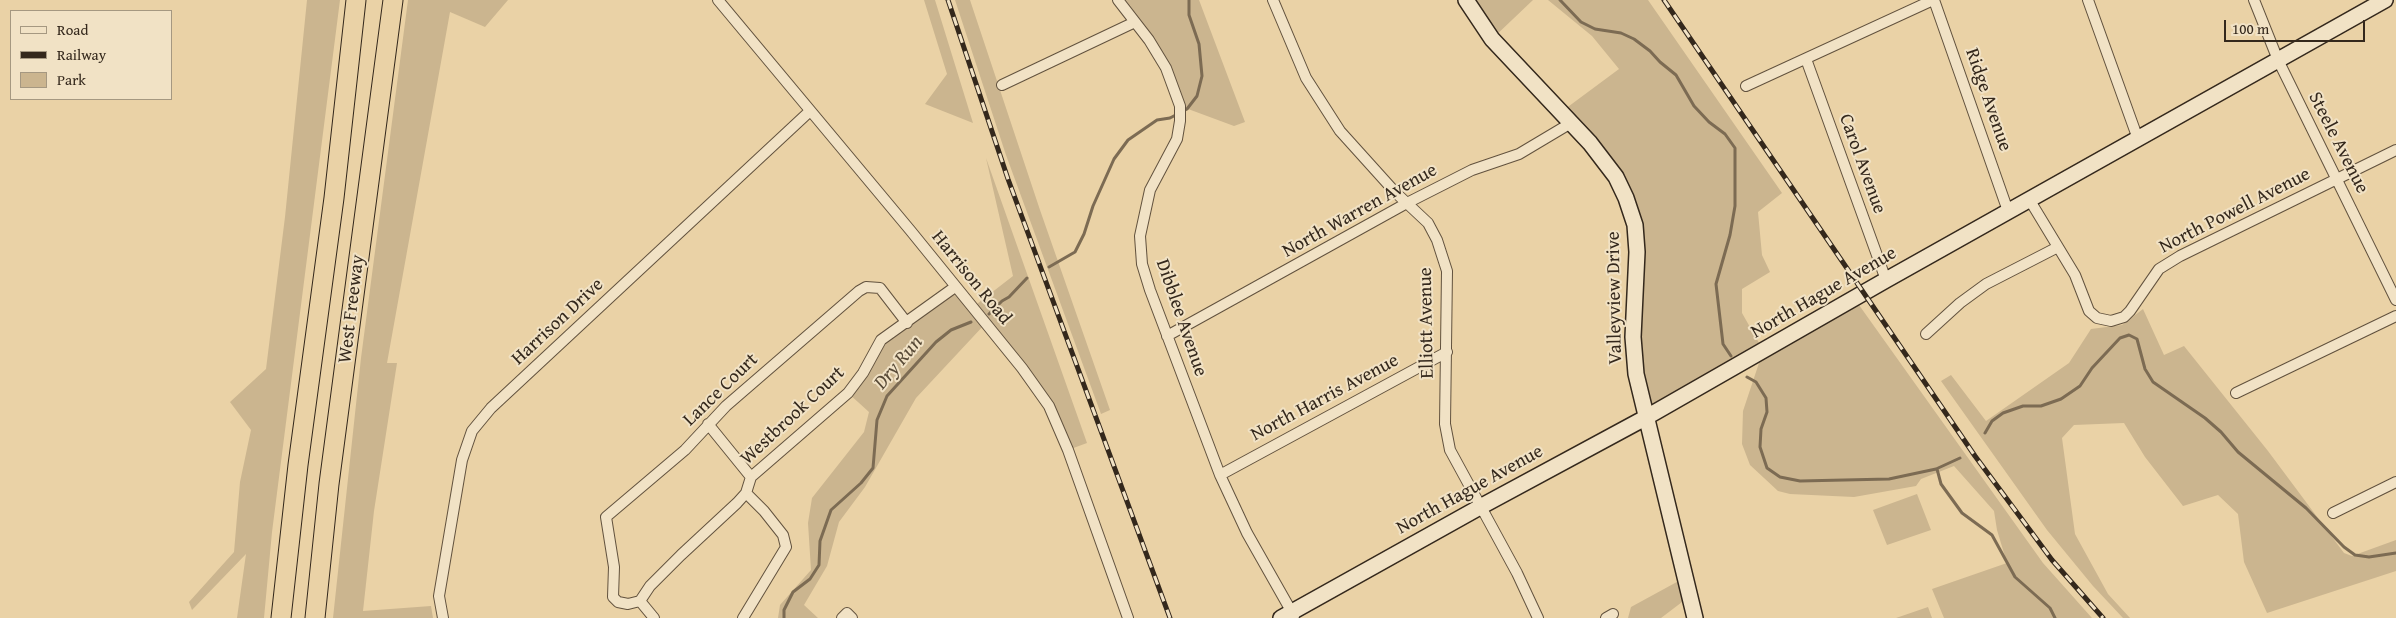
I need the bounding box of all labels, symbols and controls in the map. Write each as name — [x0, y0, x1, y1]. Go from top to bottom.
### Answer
legend — [10, 10, 172, 100]
scale bar — [2226, 10, 2367, 42]
text: 100 m — [2232, 18, 2269, 39]
text: Road — [57, 19, 88, 40]
text: Railway — [57, 44, 106, 65]
street label: Ridge Avenue — [1960, 46, 2016, 154]
text: Park — [57, 69, 86, 90]
street label: Steele Avenue — [2303, 89, 2373, 197]
street label: Carol Avenue — [1833, 111, 1891, 217]
street label: North Warren Avenue — [1279, 159, 1441, 263]
street label: North Powell Avenue — [2156, 163, 2314, 259]
street label: Harrison Road — [926, 226, 1016, 330]
street label: Valleyview Drive — [1602, 231, 1628, 365]
street label: North Hague Avenue — [1747, 242, 1901, 344]
street label: West Freeway — [334, 253, 370, 365]
street label: Dibblee Avenue — [1150, 256, 1212, 380]
street label: Elliott Avenue — [1415, 267, 1439, 379]
street label: Harrison Drive — [507, 274, 609, 370]
water label: Dry Run — [870, 331, 928, 395]
street label: Lance Court — [679, 349, 763, 431]
street label: North Harris Avenue — [1247, 349, 1403, 447]
street label: Westbrook Court — [736, 362, 850, 470]
street label: North Hague Avenue — [1393, 440, 1547, 540]

